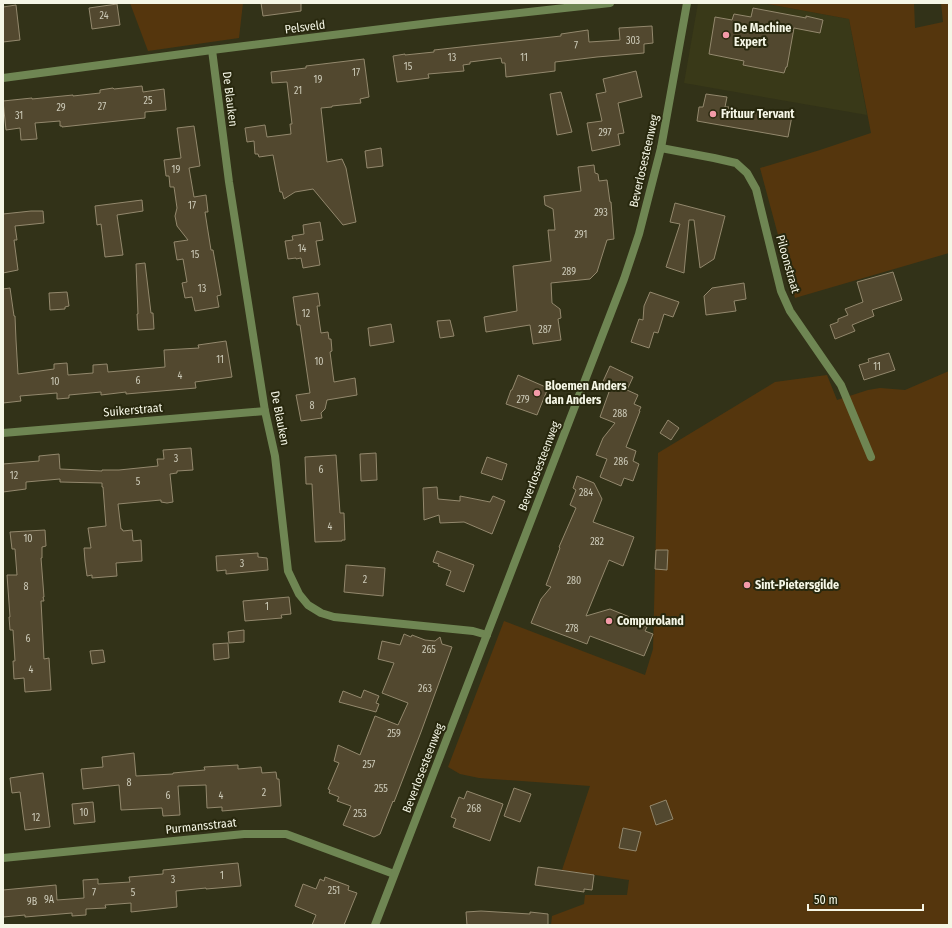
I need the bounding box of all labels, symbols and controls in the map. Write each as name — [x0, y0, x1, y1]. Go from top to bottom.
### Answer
house number: 24 — [99, 10, 109, 22]
street label: Pelsveld — [284, 18, 326, 36]
place label: De Machine Expert — [734, 21, 791, 49]
marker: De Machine Expert — [721, 30, 731, 40]
house number: 303 — [626, 35, 641, 47]
house number: 7 — [574, 40, 578, 52]
house number: 13 — [448, 52, 457, 64]
house number: 11 — [520, 52, 528, 64]
house number: 15 — [404, 61, 413, 73]
house number: 17 — [352, 67, 360, 79]
street label: De Blauken — [220, 71, 240, 127]
house number: 19 — [314, 74, 323, 86]
house number: 21 — [294, 85, 302, 97]
house number: 25 — [144, 95, 153, 107]
house number: 27 — [98, 101, 106, 113]
house number: 29 — [56, 102, 66, 114]
place label: Frituur Tervant — [721, 107, 795, 121]
marker: Frituur Tervant — [708, 109, 718, 119]
house number: 31 — [15, 110, 23, 122]
street label: Beverlosesteenweg — [627, 113, 662, 209]
house number: 297 — [598, 127, 612, 139]
house number: 19 — [172, 164, 181, 176]
house number: 17 — [188, 200, 196, 212]
house number: 293 — [594, 207, 608, 219]
house number: 291 — [575, 229, 587, 241]
street label: Piloonstraat — [773, 233, 803, 295]
house number: 14 — [298, 243, 307, 255]
house number: 15 — [191, 249, 200, 261]
house number: 289 — [562, 266, 576, 278]
house number: 13 — [198, 283, 207, 295]
house number: 12 — [302, 308, 311, 320]
house number: 287 — [538, 324, 552, 336]
house number: 11 — [216, 354, 224, 366]
house number: 10 — [314, 356, 324, 368]
house number: 11 — [873, 361, 881, 373]
house number: 4 — [178, 370, 183, 382]
house number: 6 — [136, 375, 141, 387]
house number: 10 — [50, 376, 60, 388]
place label: Bloemen Anders dan Anders — [545, 379, 627, 407]
marker: Bloemen Anders dan Anders — [532, 388, 542, 398]
street label: De Blauken — [268, 390, 292, 446]
house number: 279 — [516, 394, 530, 406]
street label: Suikerstraat — [103, 400, 163, 420]
house number: 8 — [310, 400, 315, 412]
house number: 288 — [613, 408, 627, 420]
street label: Beverlosesteenweg — [515, 419, 563, 513]
house number: 3 — [174, 453, 179, 465]
house number: 286 — [614, 456, 628, 468]
house number: 6 — [319, 464, 324, 476]
house number: 12 — [10, 470, 19, 482]
house number: 5 — [136, 476, 141, 488]
house number: 284 — [579, 487, 593, 499]
house number: 4 — [328, 521, 333, 533]
house number: 10 — [23, 533, 33, 545]
house number: 282 — [590, 536, 604, 548]
house number: 3 — [240, 558, 245, 570]
house number: 2 — [363, 574, 368, 586]
house number: 280 — [567, 575, 581, 587]
place label: Sint-Pietersgilde — [755, 578, 839, 592]
marker: Sint-Pietersgilde — [742, 580, 752, 590]
house number: 8 — [24, 581, 29, 593]
house number: 1 — [265, 601, 269, 613]
place label: Compuroland — [617, 614, 684, 628]
marker: Compuroland — [604, 616, 614, 626]
house number: 278 — [565, 623, 579, 635]
house number: 6 — [26, 633, 31, 645]
house number: 265 — [422, 644, 436, 656]
house number: 4 — [29, 664, 34, 676]
house number: 263 — [418, 683, 432, 695]
street label: Beverlosesteenweg — [399, 721, 447, 815]
house number: 259 — [387, 728, 401, 740]
house number: 257 — [363, 759, 375, 771]
house number: 8 — [127, 777, 132, 789]
house number: 255 — [374, 783, 388, 795]
house number: 2 — [262, 787, 267, 799]
house number: 6 — [166, 790, 171, 802]
house number: 4 — [219, 790, 224, 802]
house number: 268 — [467, 803, 481, 815]
house number: 10 — [79, 807, 89, 819]
house number: 253 — [353, 808, 367, 820]
house number: 12 — [32, 812, 41, 824]
street label: Purmansstraat — [165, 815, 237, 837]
house number: 1 — [220, 870, 224, 882]
house number: 3 — [171, 874, 176, 886]
house number: 251 — [328, 885, 340, 897]
scale bar — [808, 886, 923, 912]
house number: 7 — [92, 887, 96, 899]
house number: 5 — [131, 887, 136, 899]
text: 50 m — [814, 893, 838, 907]
house number: 9A — [44, 894, 55, 906]
house number: 9B — [27, 896, 38, 908]

